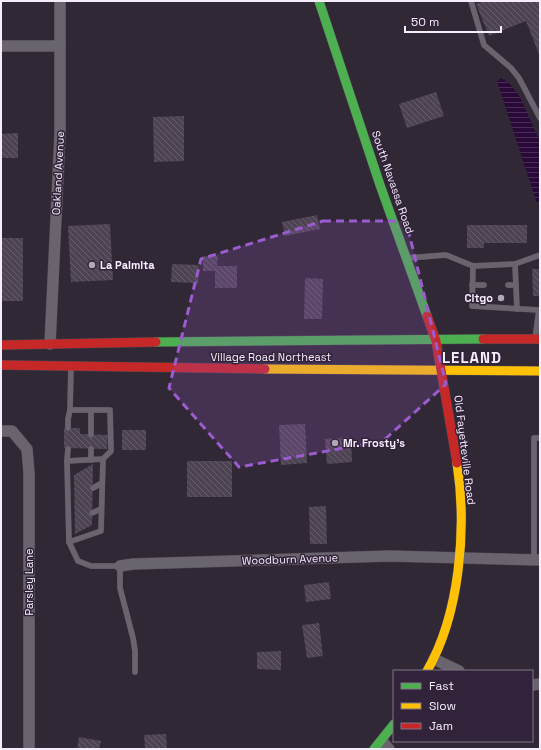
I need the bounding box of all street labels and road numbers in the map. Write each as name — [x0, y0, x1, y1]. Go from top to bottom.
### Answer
street label: South Navassa Road — [369, 129, 417, 235]
street label: Oakland Avenue — [49, 131, 67, 215]
street label: Village Road Northeast — [211, 350, 331, 364]
street label: Old Fayetteville Road — [451, 394, 479, 506]
street label: Parsley Lane — [22, 549, 36, 616]
street label: Woodburn Avenue — [242, 550, 338, 568]

